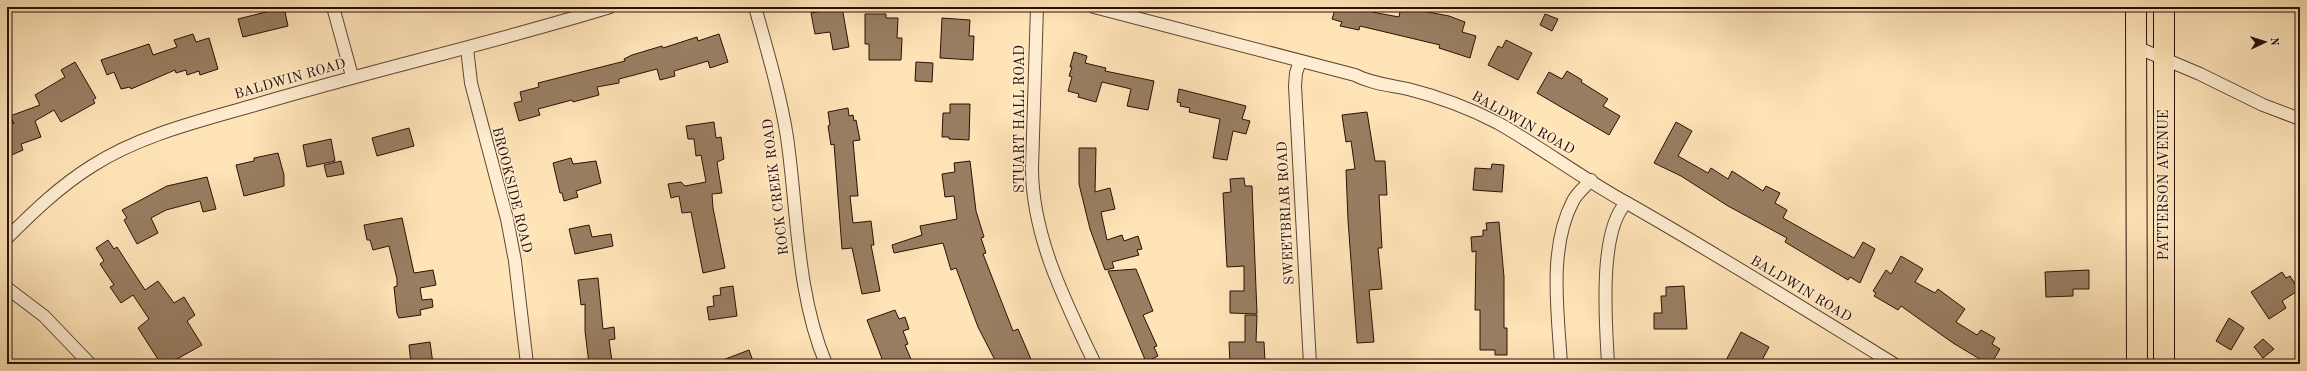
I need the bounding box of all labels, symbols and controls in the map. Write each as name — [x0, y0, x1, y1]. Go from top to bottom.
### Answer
north arrow — [2245, 22, 2285, 62]
text: N — [2268, 37, 2279, 47]
street label: STUART HALL ROAD — [1013, 45, 1027, 193]
street label: BALDWIN ROAD — [233, 56, 347, 102]
street label: BALDWIN ROAD — [1469, 89, 1577, 157]
street label: PATTERSON AVENUE — [2157, 109, 2171, 261]
street label: ROCK CREEK ROAD — [761, 118, 791, 256]
street label: BROOKSIDE ROAD — [490, 126, 534, 254]
street label: SWEETBRIAR ROAD — [1275, 141, 1297, 285]
street label: BALDWIN ROAD — [1748, 253, 1854, 325]

